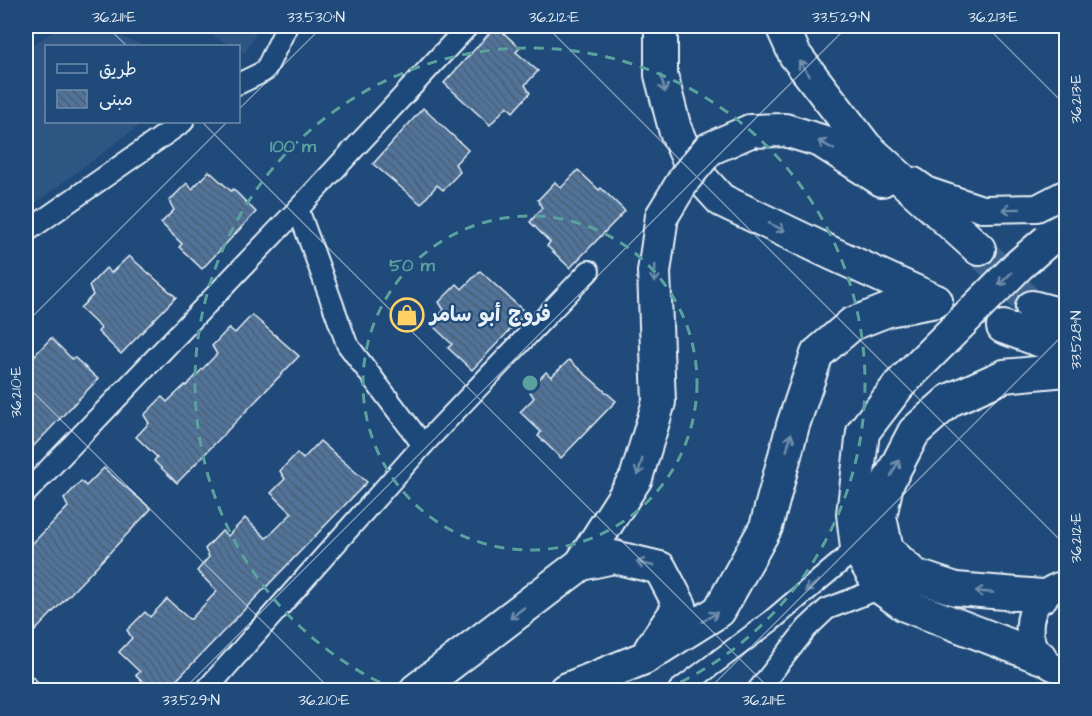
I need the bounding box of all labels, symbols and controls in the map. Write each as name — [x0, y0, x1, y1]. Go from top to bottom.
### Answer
text: 36.211°E — [92, 7, 136, 28]
text: 33.530°N — [287, 7, 345, 28]
text: 36.212°E — [529, 7, 579, 28]
text: 33.529°N — [812, 7, 870, 28]
text: 36.213°E — [968, 7, 1018, 28]
legend — [45, 45, 240, 123]
text: طريق — [99, 57, 137, 82]
one-way arrow — [798, 60, 810, 76]
one-way arrow — [658, 74, 670, 93]
text: 36.213°E — [1066, 74, 1087, 124]
text: مبنى — [99, 87, 133, 112]
text: 100 m — [270, 134, 317, 159]
one-way arrow — [817, 138, 834, 150]
one-way arrow — [1002, 203, 1022, 214]
one-way arrow — [768, 222, 786, 233]
text: 50 m — [389, 253, 436, 278]
one-way arrow — [649, 264, 661, 284]
one-way arrow — [998, 271, 1013, 286]
shop icon: فروج أبو سامر — [389, 297, 425, 333]
place label: فروج أبو سامر — [428, 301, 551, 329]
text: 33.528°N — [1066, 310, 1087, 370]
text: 36.210°E — [6, 366, 27, 418]
centre of rings — [520, 373, 540, 393]
one-way arrow — [783, 433, 795, 452]
one-way arrow — [633, 457, 645, 476]
one-way arrow — [890, 459, 902, 477]
text: 36.212°E — [1066, 513, 1087, 563]
one-way arrow — [636, 558, 655, 570]
one-way arrow — [805, 579, 820, 593]
one-way arrow — [974, 586, 994, 597]
one-way arrow — [509, 607, 525, 620]
one-way arrow — [701, 610, 718, 622]
text: 33.529°N — [162, 690, 220, 711]
text: 36.210°E — [298, 690, 350, 711]
text: 36.211°E — [742, 690, 786, 711]

